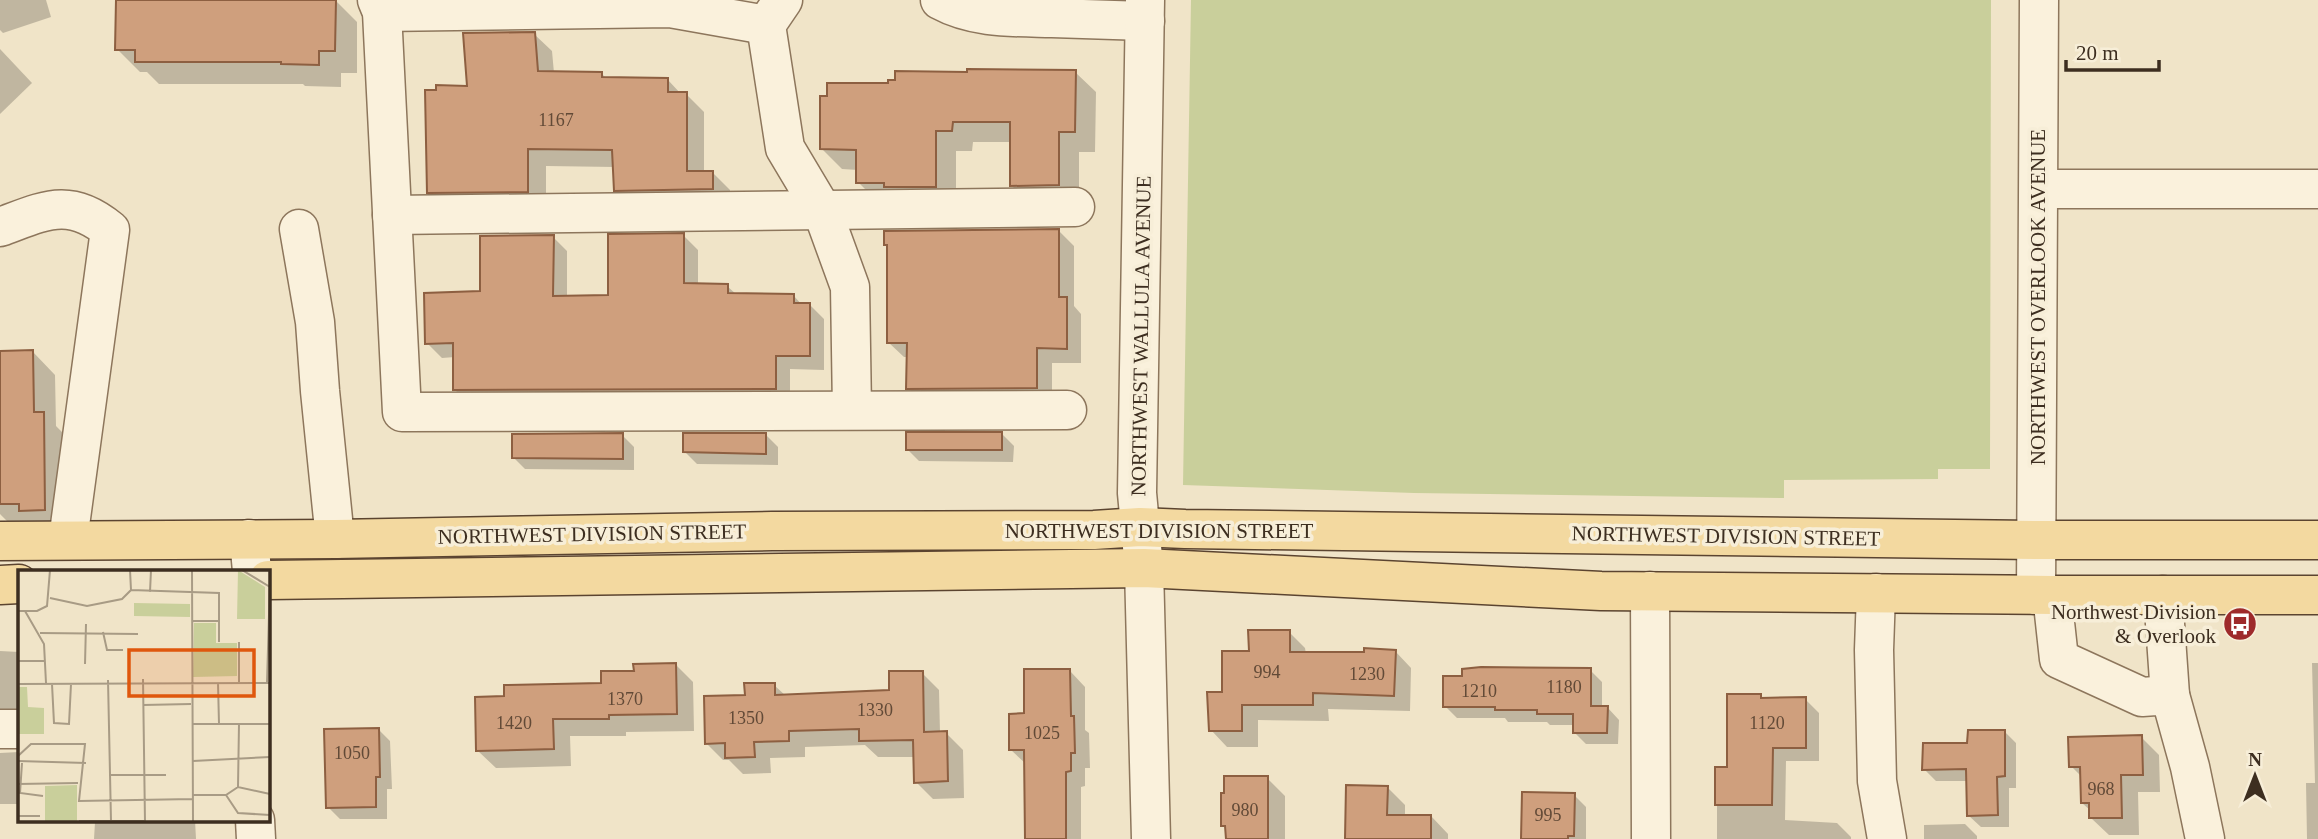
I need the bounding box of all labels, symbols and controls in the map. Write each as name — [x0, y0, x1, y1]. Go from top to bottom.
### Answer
scale bar — [2066, 28, 2159, 72]
text: 20 m — [2076, 41, 2119, 65]
house number: 1167 — [538, 110, 574, 130]
street label: NORTHWEST OVERLOOK AVENUE — [2026, 129, 2050, 465]
street label: NORTHWEST WALLULA AVENUE — [1126, 175, 1156, 497]
street label: NORTHWEST DIVISION STREET — [437, 519, 747, 549]
street label: NORTHWEST DIVISION STREET — [1005, 519, 1313, 543]
street label: NORTHWEST DIVISION STREET — [1571, 521, 1881, 551]
inset map — [18, 570, 270, 822]
place label: Northwest Division & Overlook — [2051, 600, 2216, 648]
bus stop icon: Northwest Division & Overlook — [2221, 605, 2259, 643]
house number: 994 — [1254, 662, 1281, 682]
house number: 1230 — [1349, 664, 1385, 684]
house number: 1180 — [1546, 677, 1582, 697]
house number: 1210 — [1461, 681, 1497, 701]
house number: 1370 — [607, 689, 643, 709]
house number: 1330 — [857, 700, 893, 720]
house number: 1350 — [728, 708, 764, 728]
house number: 1420 — [496, 713, 532, 733]
house number: 1120 — [1749, 713, 1785, 733]
house number: 1025 — [1024, 723, 1060, 743]
north arrow — [2220, 741, 2290, 811]
house number: 1050 — [334, 743, 370, 763]
text: N — [2248, 749, 2262, 770]
house number: 968 — [2088, 779, 2115, 799]
house number: 980 — [1232, 800, 1259, 820]
house number: 995 — [1535, 805, 1562, 825]

